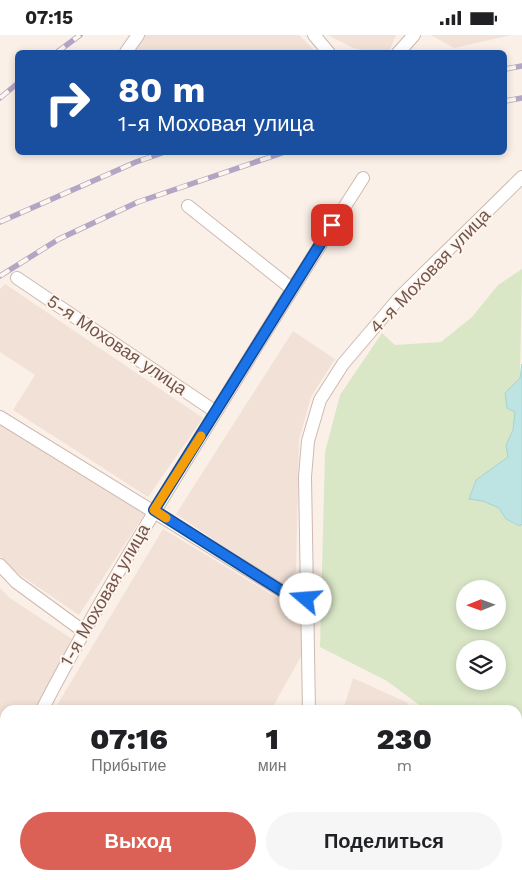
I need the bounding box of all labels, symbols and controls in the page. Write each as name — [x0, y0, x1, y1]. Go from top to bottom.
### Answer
text: 07:15 — [25, 6, 73, 29]
text: 80 m — [118, 69, 205, 111]
icon: right — [35, 70, 100, 135]
text: 1-я Моховая улица — [118, 111, 314, 136]
street label: 4-я Моховая улица — [365, 203, 495, 337]
pin — [311, 204, 353, 246]
icon: arrive — [318, 211, 346, 239]
street label: 5-я Моховая улица — [43, 290, 192, 400]
street label: 1-я Моховая улица — [55, 519, 154, 670]
position arrow — [279, 572, 331, 624]
north arrow — [456, 580, 506, 630]
map controls — [456, 580, 506, 690]
button: layers — [456, 640, 506, 690]
text: 07:16 — [90, 721, 168, 756]
text: 1 — [265, 721, 279, 756]
text: 230 — [377, 721, 432, 756]
text: Прибытие — [91, 756, 166, 775]
text: мин — [258, 756, 287, 775]
text: m — [397, 756, 412, 775]
button: Выход — [20, 812, 256, 870]
button: Поделиться — [266, 812, 502, 870]

